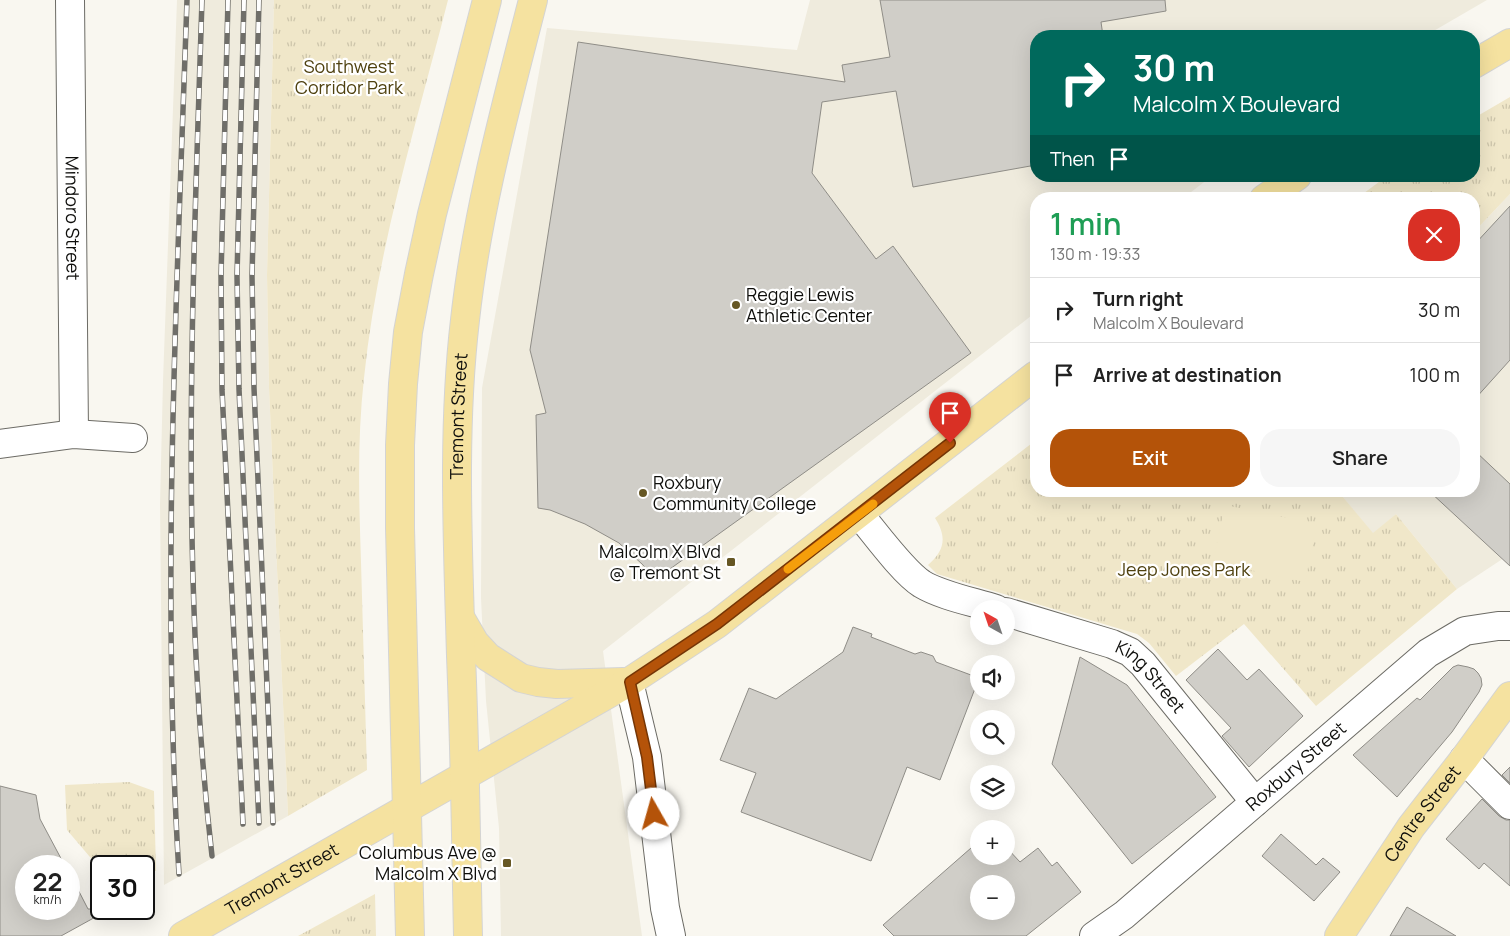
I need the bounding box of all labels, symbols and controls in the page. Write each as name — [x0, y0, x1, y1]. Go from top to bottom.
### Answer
text: 30 m — [1133, 44, 1215, 92]
icon: right — [1050, 50, 1115, 115]
park label: Southwest Corridor Park — [295, 54, 404, 99]
text: Malcolm X Boulevard — [1133, 89, 1340, 119]
icon: arrive — [1105, 145, 1133, 173]
text: Then — [1050, 146, 1095, 172]
street label: Mindoro Street — [60, 155, 86, 280]
text: 1 min — [1050, 203, 1122, 244]
button: close — [1408, 209, 1460, 261]
text: 130 m · 19:33 — [1050, 243, 1140, 265]
place label: Reggie Lewis Athletic Center — [746, 282, 873, 327]
text: Turn right — [1093, 286, 1183, 312]
icon: right — [1050, 296, 1078, 324]
text: 30 m — [1418, 297, 1460, 323]
marker: Reggie Lewis Athletic Center — [730, 299, 742, 311]
text: Malcolm X Boulevard — [1093, 312, 1244, 334]
street label: Tremont Street — [444, 352, 473, 480]
icon: arrive — [1050, 361, 1078, 389]
text: Arrive at destination — [1093, 362, 1282, 388]
text: 100 m — [1409, 362, 1460, 388]
pin — [929, 392, 971, 443]
icon: arrive — [936, 399, 964, 427]
button: Exit — [1050, 429, 1250, 487]
button: Share — [1260, 429, 1460, 487]
place label: Roxbury Community College — [653, 470, 816, 515]
marker: Roxbury Community College — [637, 487, 649, 499]
place label: Malcolm X Blvd @ Tremont St — [599, 539, 721, 584]
marker: Malcolm X Blvd @ Tremont St — [725, 556, 737, 568]
park label: Jeep Jones Park — [1118, 557, 1251, 581]
north arrow — [970, 600, 1015, 645]
map controls — [970, 600, 1015, 920]
street label: King Street — [1112, 634, 1191, 718]
button: sound — [970, 655, 1015, 700]
button: search — [970, 710, 1015, 755]
street label: Roxbury Street — [1240, 716, 1351, 816]
street label: Centre Street — [1378, 760, 1466, 866]
button: layers — [970, 765, 1015, 810]
position arrow — [627, 787, 679, 839]
button: + — [970, 820, 1015, 865]
street label: Tremont Street — [221, 837, 343, 921]
place label: Columbus Ave @ Malcolm X Blvd — [359, 840, 497, 885]
speed limit sign: 30 — [90, 855, 155, 920]
marker: Columbus Ave @ Malcolm X Blvd — [501, 857, 513, 869]
text: 22 — [33, 864, 62, 899]
button: − — [970, 875, 1015, 920]
text: km/h — [34, 891, 61, 908]

